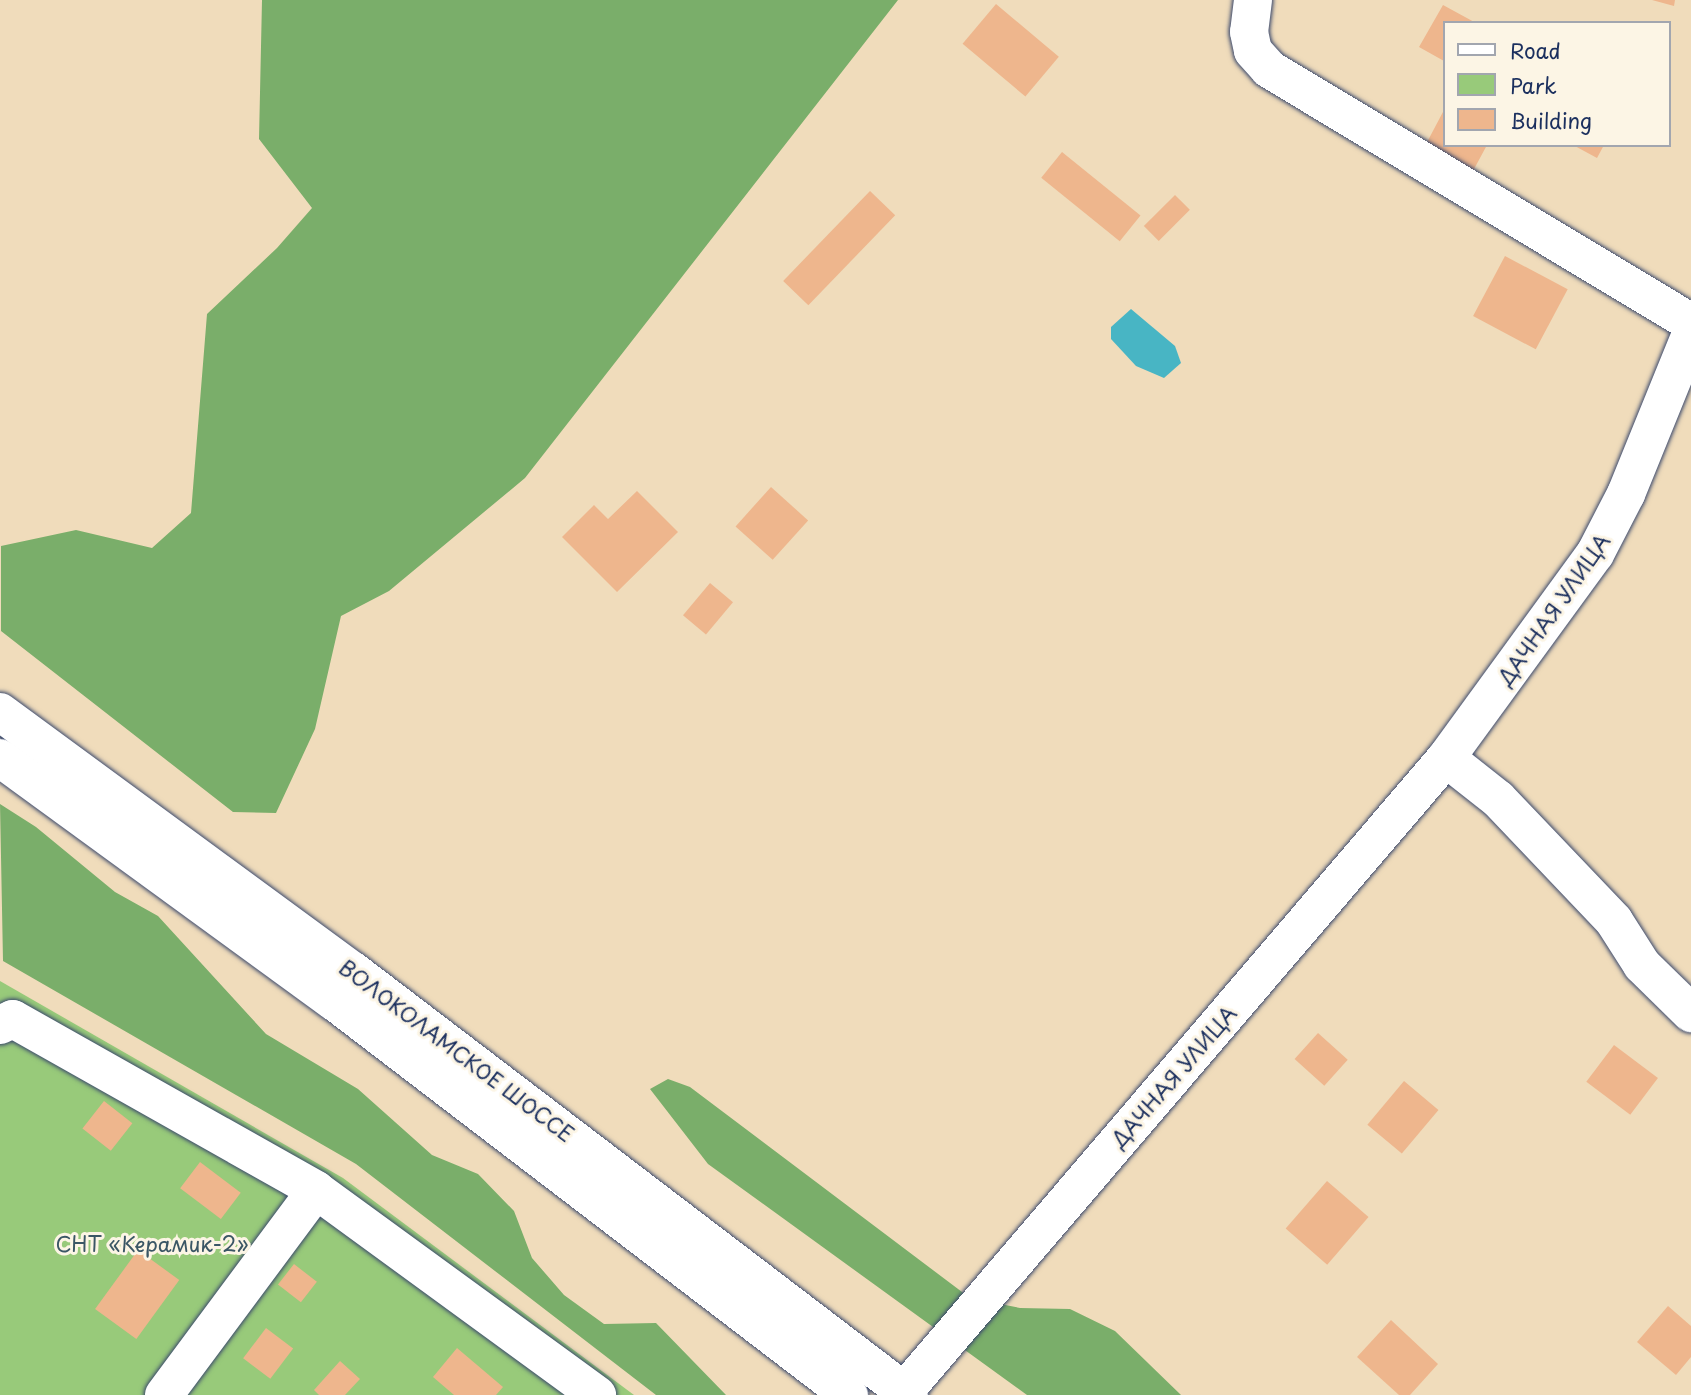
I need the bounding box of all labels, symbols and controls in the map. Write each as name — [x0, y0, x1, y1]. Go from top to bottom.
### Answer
legend — [1442, 21, 1670, 147]
text: Road — [1510, 34, 1561, 66]
text: Park — [1510, 69, 1557, 101]
text: Building — [1510, 104, 1592, 136]
street label: ДАЧНАЯ УЛИЦА — [1492, 529, 1614, 689]
street label: ВОЛОКОЛАМСКОЕ ШОССЕ — [333, 953, 581, 1147]
street label: ДАЧНАЯ УЛИЦА — [1105, 1000, 1241, 1152]
park label: СНТ «Керамик-2» — [55, 1230, 249, 1256]

